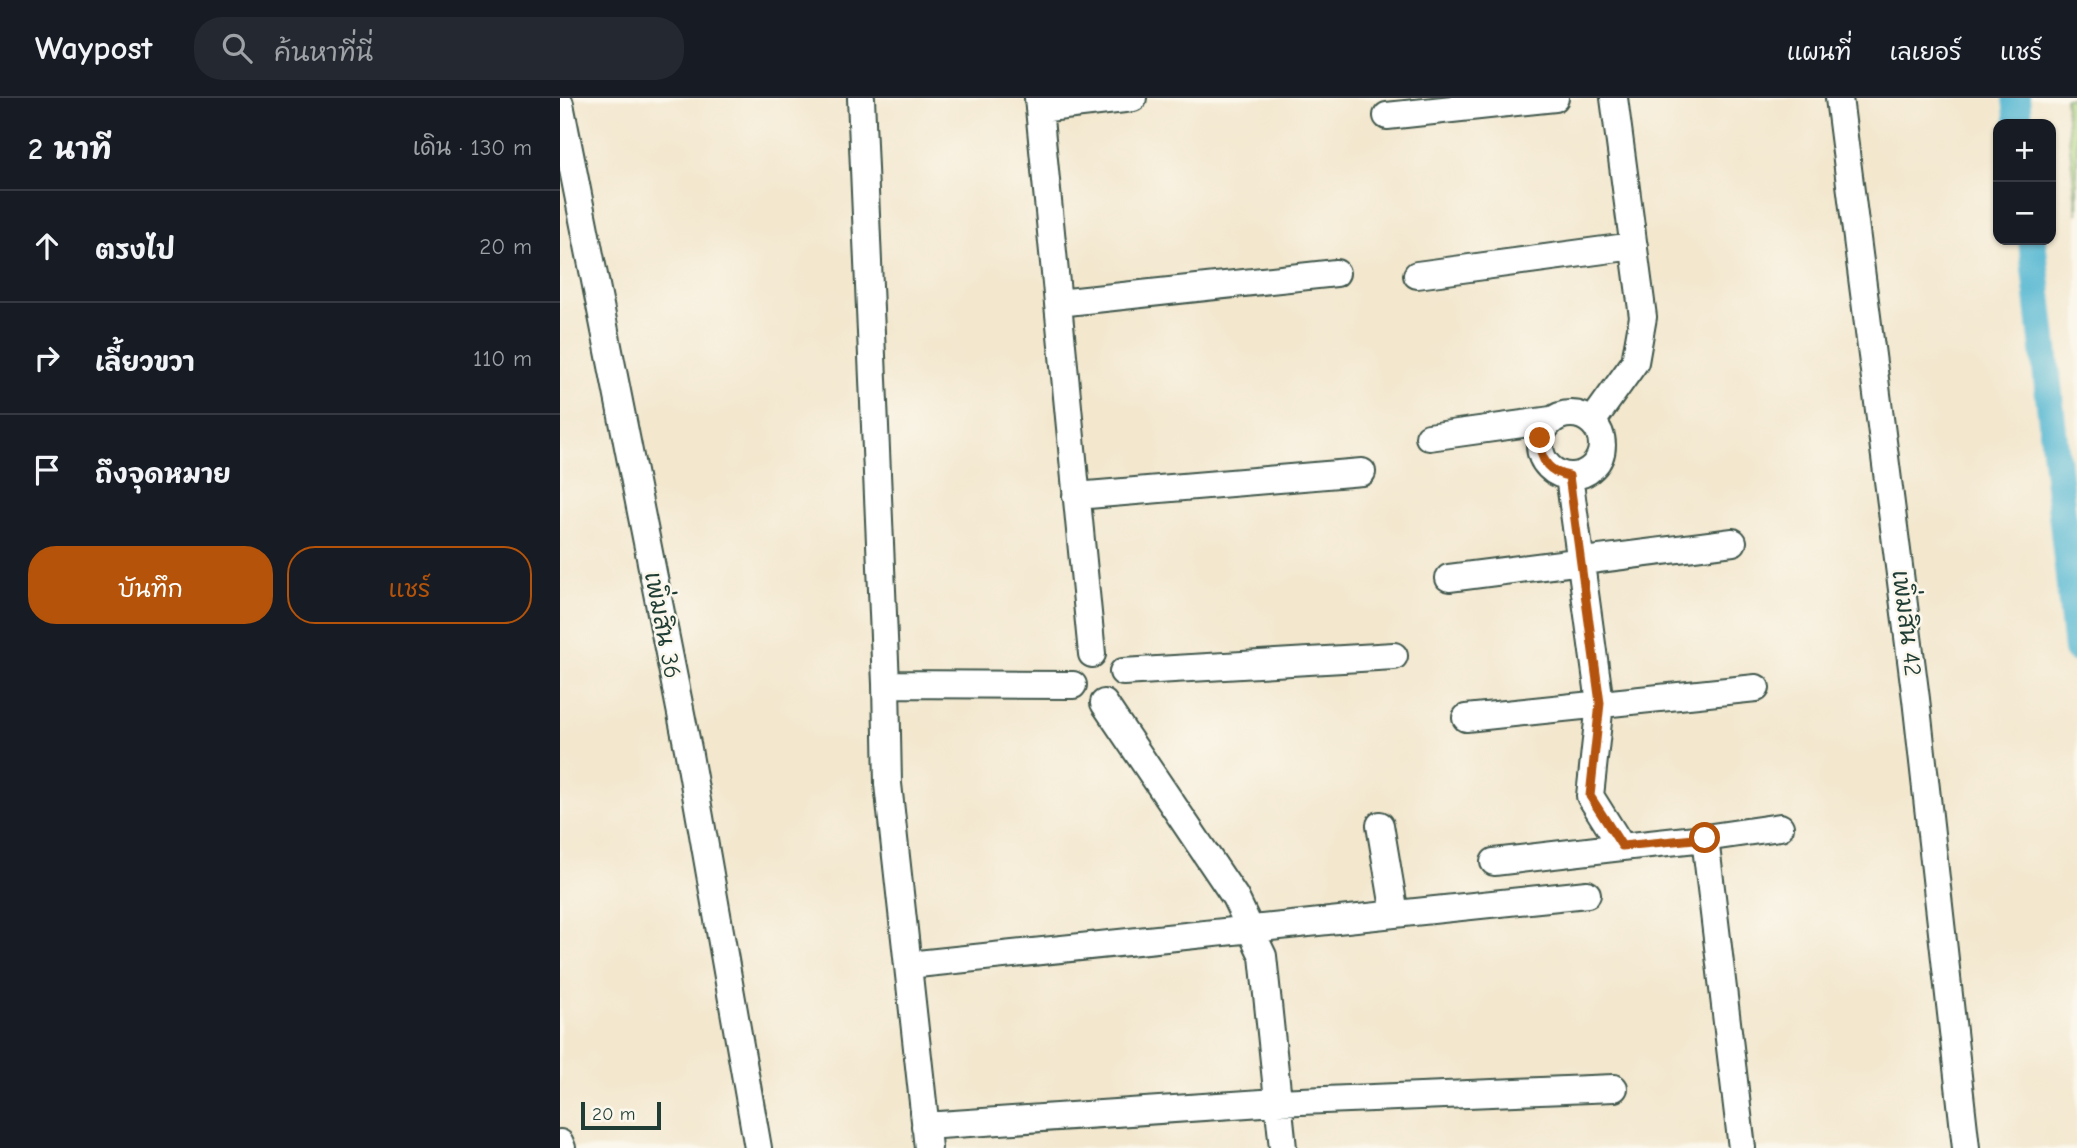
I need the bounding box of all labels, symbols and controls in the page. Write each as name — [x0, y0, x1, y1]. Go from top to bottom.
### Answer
search box — [194, 17, 684, 80]
text: Waypost — [35, 29, 152, 67]
icon: search — [218, 29, 256, 67]
text: ค้นหาที่นี่ — [274, 38, 373, 68]
text: แผนที่ — [1787, 38, 1852, 66]
text: เลเยอร์ — [1890, 38, 1962, 66]
text: แชร์ — [2000, 38, 2042, 66]
map controls — [1993, 119, 2056, 245]
button: + — [1993, 119, 2056, 182]
text: 2 นาที — [28, 132, 111, 167]
text: เดิน · 130 m — [413, 134, 532, 161]
button: − — [1993, 182, 2056, 245]
icon: ahead — [28, 227, 66, 265]
text: 20 m — [479, 233, 532, 260]
text: ตรงไป — [95, 236, 175, 266]
icon: right — [28, 339, 66, 377]
text: 110 m — [473, 345, 532, 372]
text: เลี้ยวขวา — [95, 348, 195, 378]
route end — [1524, 422, 1555, 453]
icon: arrive — [28, 451, 66, 489]
text: ถึงจุดหมาย — [95, 460, 231, 490]
button: บันทึก — [28, 546, 273, 624]
button: แชร์ — [287, 546, 532, 624]
street label: เพิ่มสิน 42 — [1887, 567, 1934, 678]
street label: เพิ่มสิน 36 — [639, 568, 694, 681]
route start — [1689, 822, 1720, 853]
scale bar — [581, 1099, 662, 1131]
text: 20 m — [592, 1103, 636, 1125]

